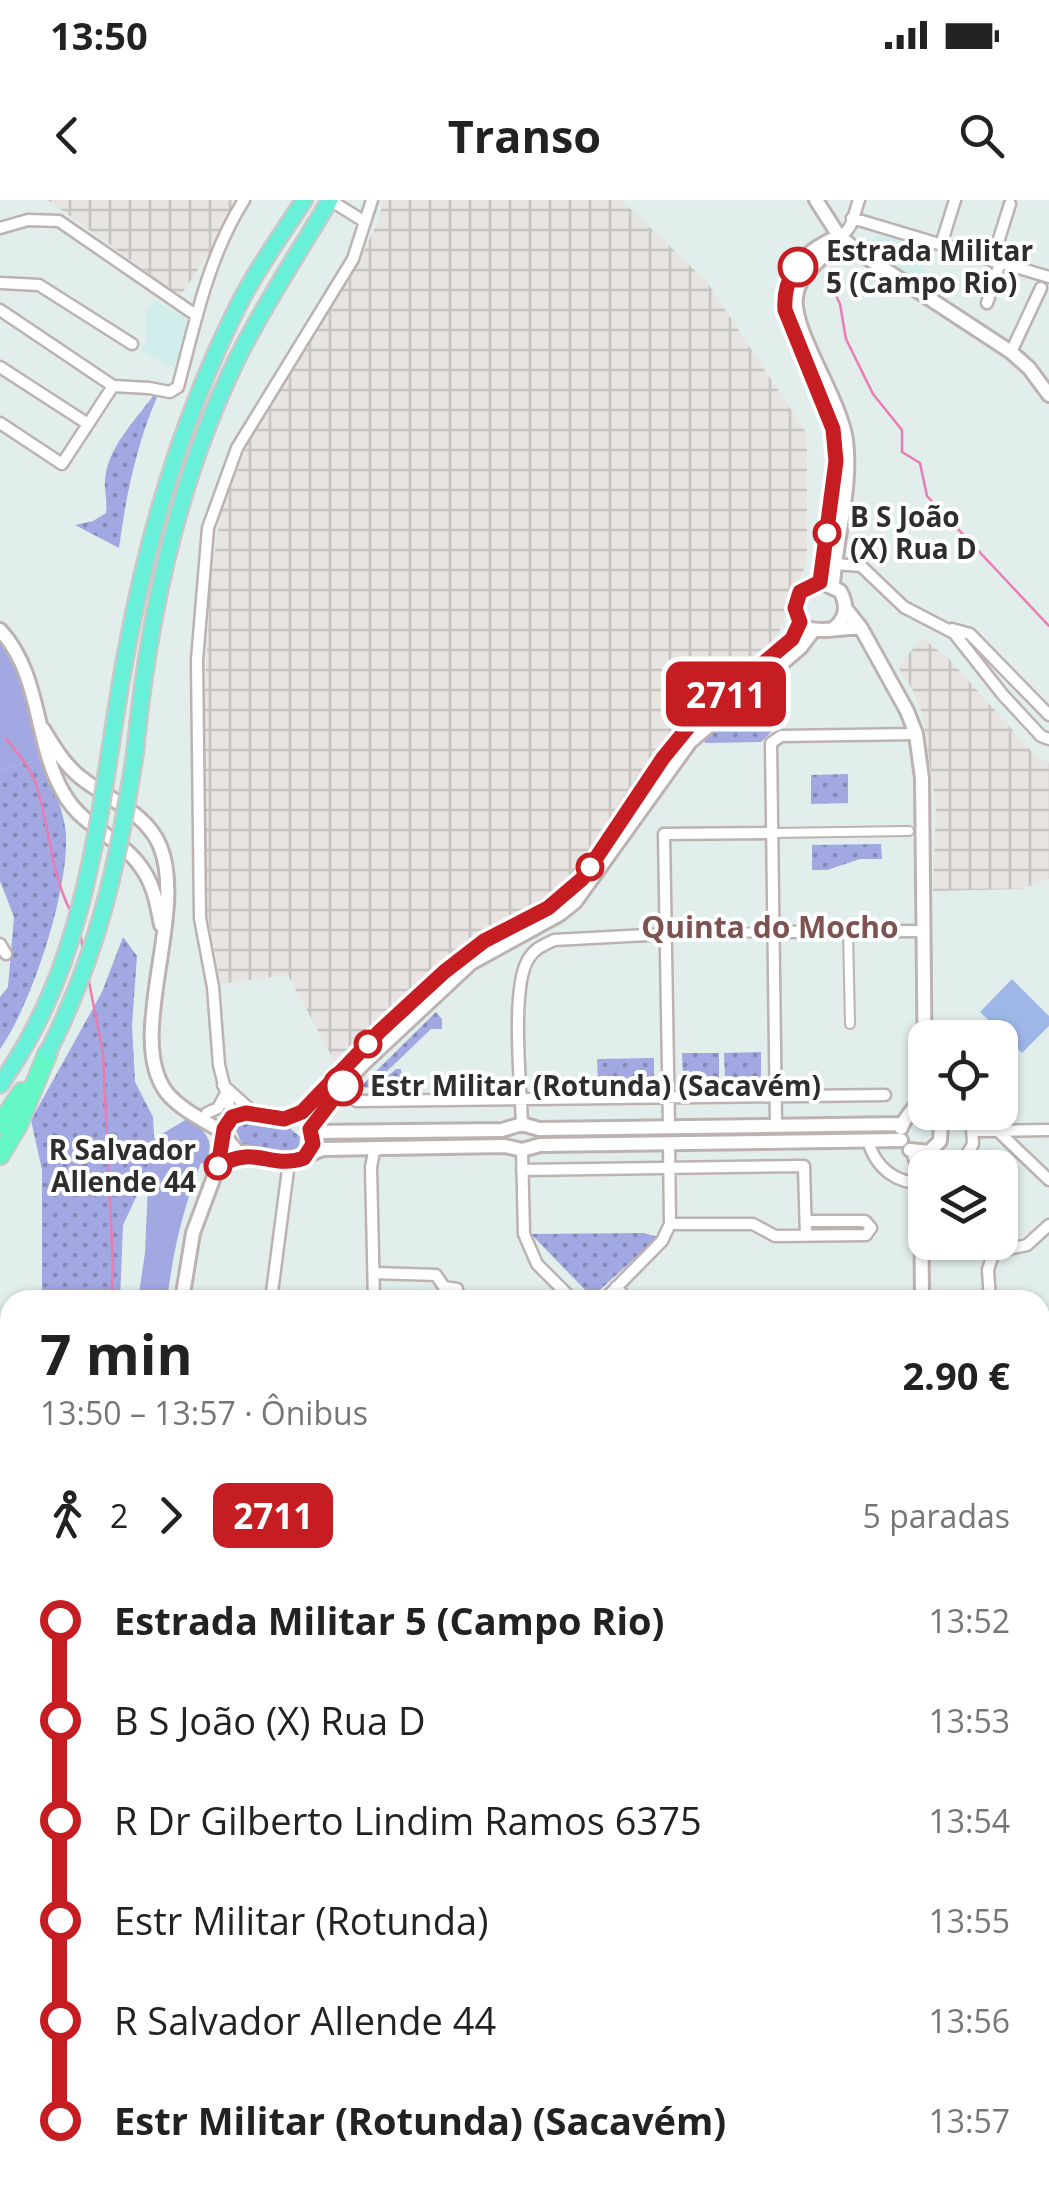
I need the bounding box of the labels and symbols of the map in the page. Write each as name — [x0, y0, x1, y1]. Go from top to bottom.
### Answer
place label: Estrada Militar 5 (Campo Rio) — [826, 231, 1033, 301]
marker: Estrada Militar 5 (Campo Rio) — [779, 248, 817, 286]
place label: B S João (X) Rua D — [850, 497, 977, 567]
marker: B S João (X) Rua D — [814, 520, 840, 546]
line badge: 2711 — [656, 662, 796, 726]
unlabelled marker — [577, 854, 603, 880]
district label: Quinta do Mocho — [641, 906, 899, 947]
unlabelled marker — [355, 1031, 381, 1057]
place label: Estr Militar (Rotunda) (Sacavém) — [370, 1066, 821, 1104]
marker: Estr Militar (Rotunda) (Sacavém) — [324, 1067, 362, 1105]
place label: R Salvador Allende 44 — [49, 1130, 196, 1200]
marker: R Salvador Allende 44 — [205, 1153, 231, 1179]

